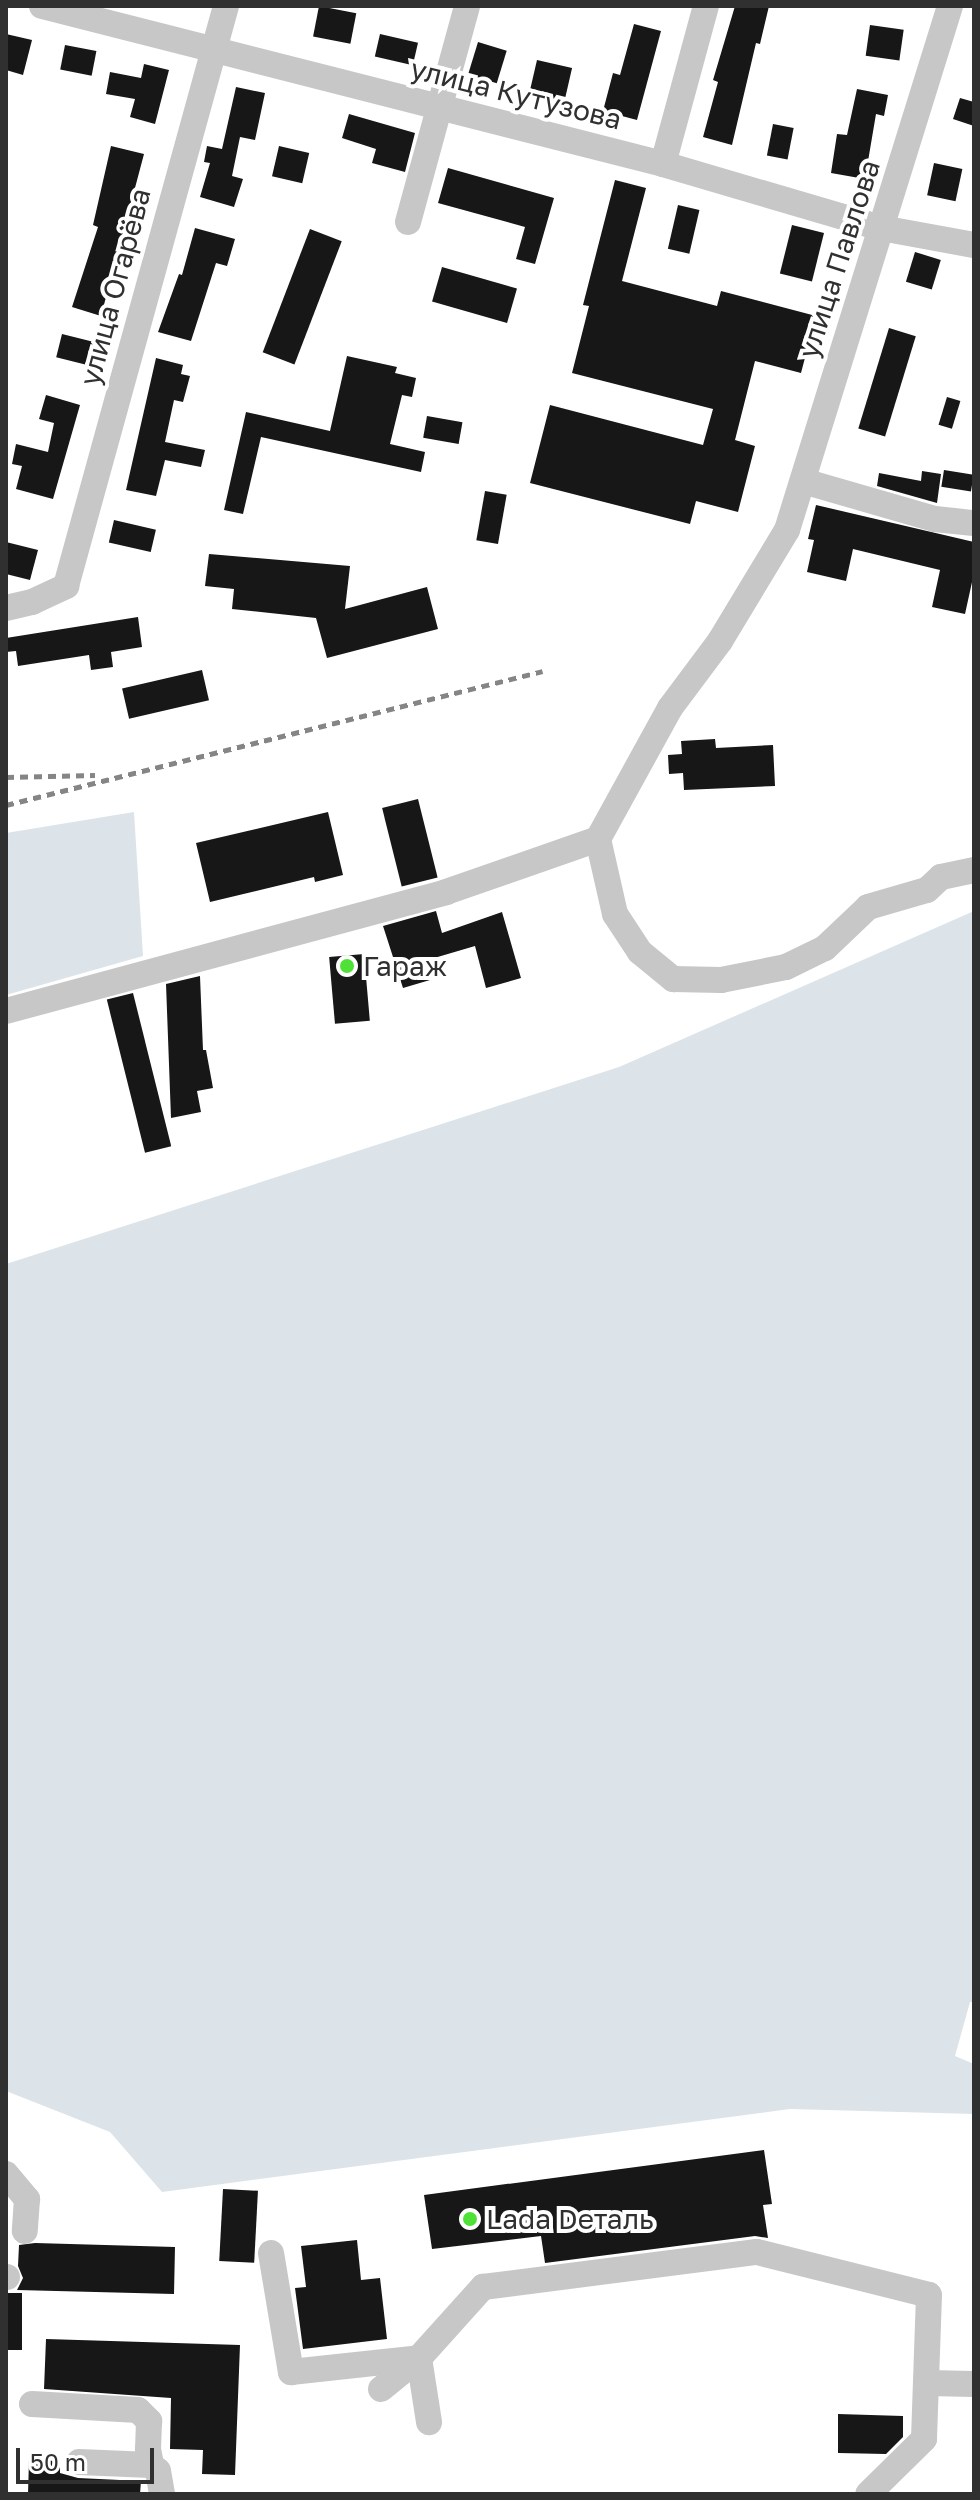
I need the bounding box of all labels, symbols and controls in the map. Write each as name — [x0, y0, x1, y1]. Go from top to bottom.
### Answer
street label: улица Кутузова — [407, 52, 625, 136]
street label: улица Павлова — [791, 156, 887, 362]
street label: улица Огарёва — [73, 185, 157, 389]
place label: Гараж — [363, 949, 447, 983]
marker: Гараж — [338, 957, 356, 975]
place label: Lada Dеталь — [486, 2202, 654, 2236]
marker: Lada Dеталь — [461, 2210, 479, 2228]
scale bar — [20, 2432, 158, 2482]
text: 50 m — [30, 2447, 86, 2476]

